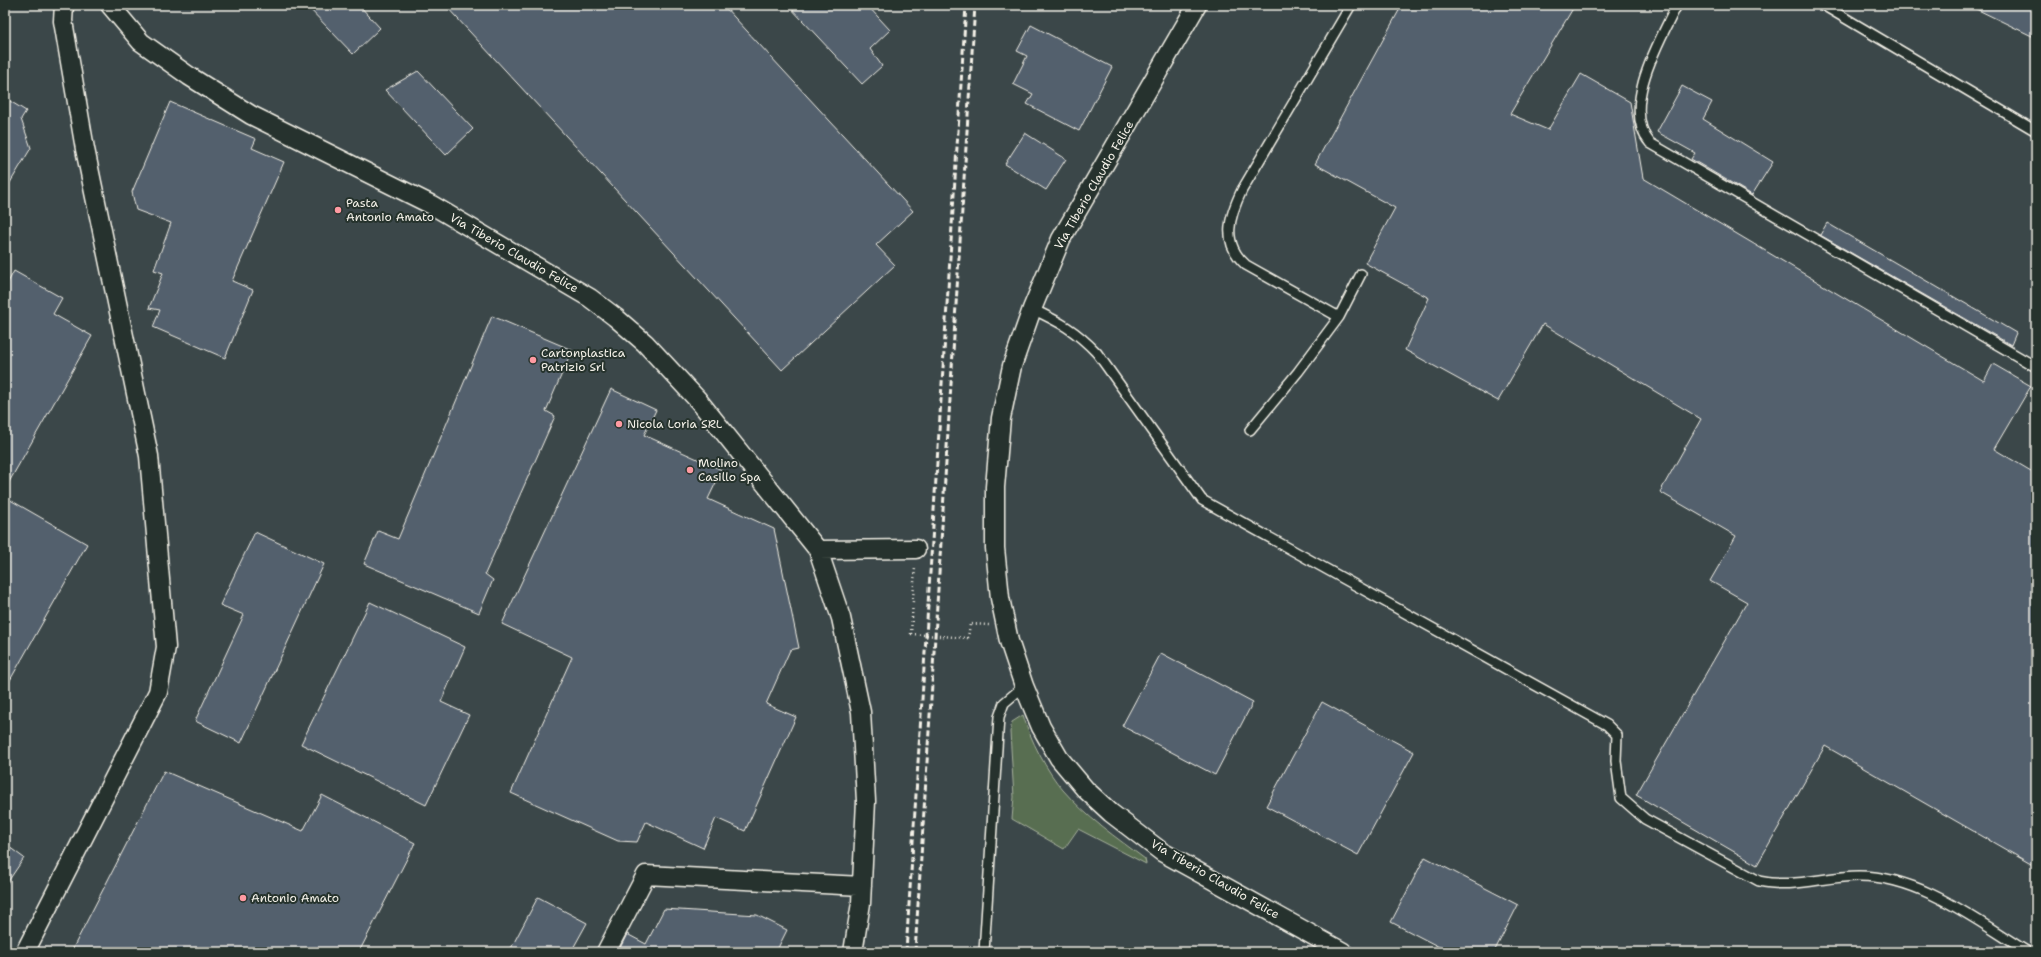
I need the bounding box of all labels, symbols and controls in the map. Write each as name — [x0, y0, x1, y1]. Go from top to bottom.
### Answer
street label: Via Tiberio Claudio Felice — [1051, 118, 1138, 252]
place label: Pasta Antonio Amato — [346, 195, 434, 225]
marker: Pasta Antonio Amato — [333, 205, 343, 215]
street label: Via Tiberio Claudio Felice — [447, 210, 581, 297]
place label: Cartonplastica Patrizio Srl — [541, 345, 626, 375]
marker: Cartonplastica Patrizio Srl — [528, 355, 538, 365]
place label: Nicola Loria SRL — [627, 416, 723, 432]
marker: Nicola Loria SRL — [614, 419, 624, 429]
place label: Molino Casillo Spa — [698, 455, 761, 485]
marker: Molino Casillo Spa — [685, 465, 695, 475]
street label: Via Tiberio Claudio Felice — [1148, 836, 1282, 923]
place label: Antonio Amato — [251, 890, 339, 906]
marker: Antonio Amato — [238, 893, 248, 903]

